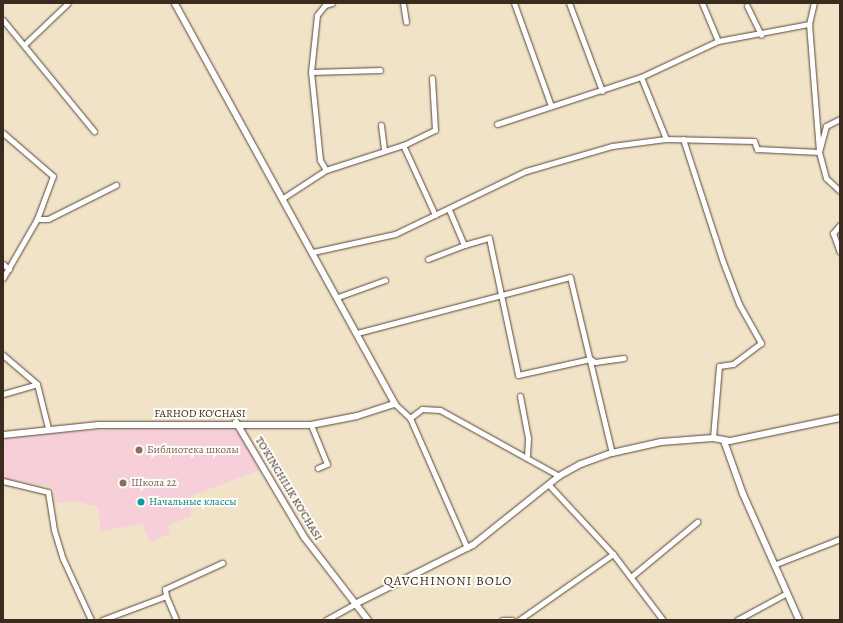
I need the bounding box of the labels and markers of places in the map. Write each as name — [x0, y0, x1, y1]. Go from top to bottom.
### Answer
place label: Библиотека школы — [147, 443, 239, 457]
marker: Библиотека школы — [134, 445, 144, 455]
place label: Школа 22 — [131, 476, 177, 490]
marker: Школа 22 — [118, 478, 128, 488]
place label: Начальные классы — [149, 495, 237, 509]
marker: Начальные классы — [136, 497, 146, 507]

